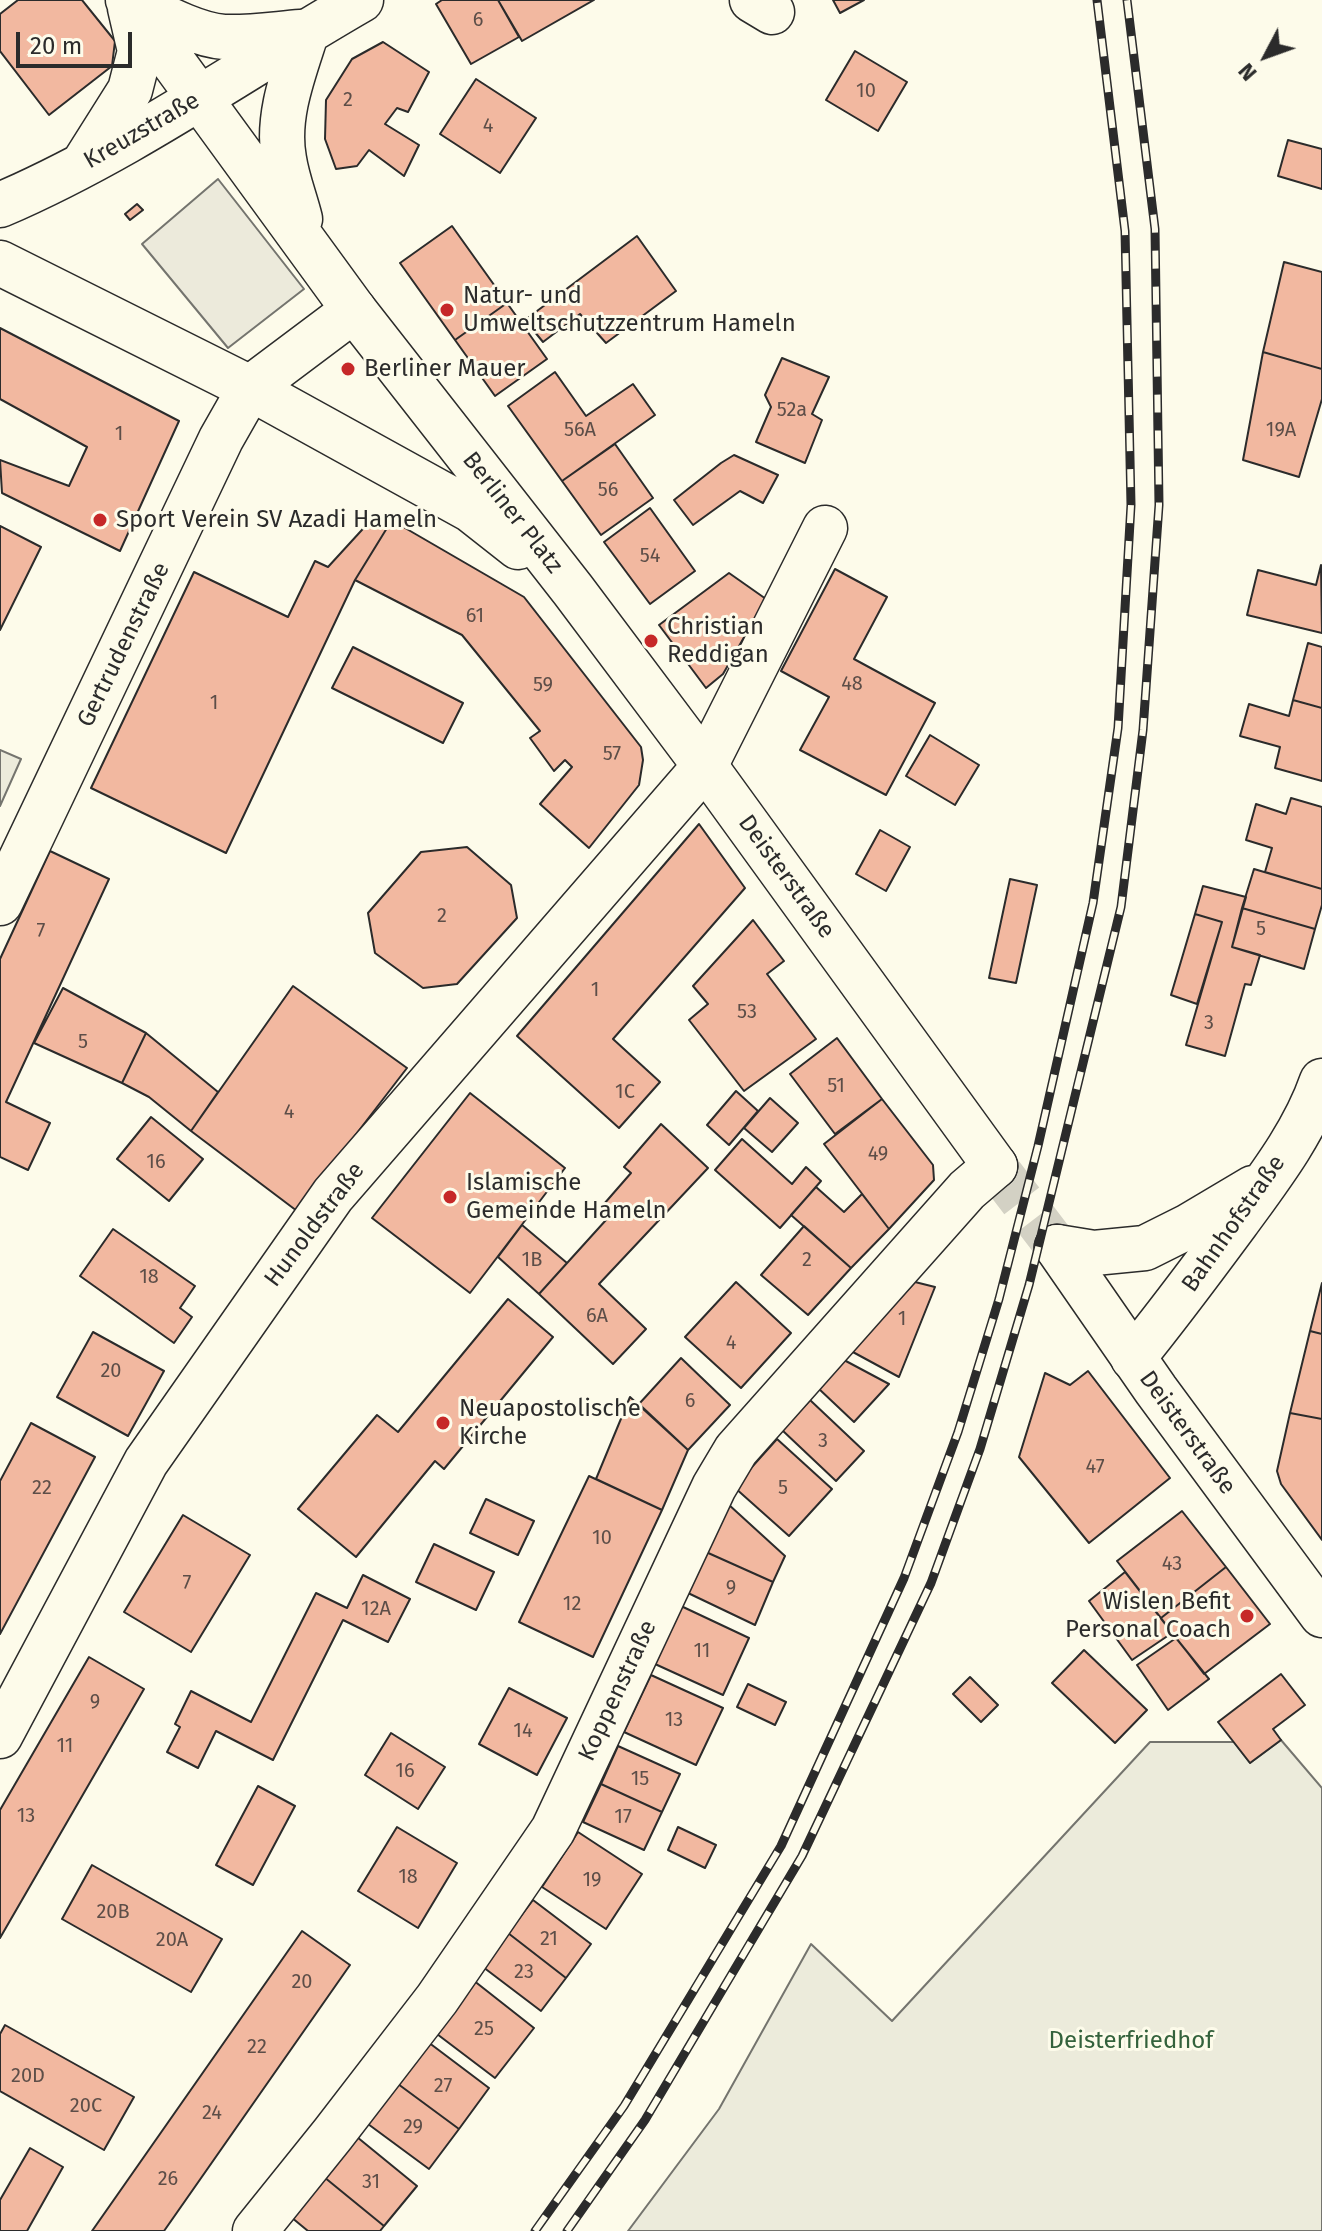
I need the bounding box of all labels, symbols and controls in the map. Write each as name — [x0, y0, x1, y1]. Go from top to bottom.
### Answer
house number: 6 — [473, 8, 483, 32]
scale bar — [20, 16, 136, 66]
north arrow — [1226, 16, 1306, 96]
text: 20 m — [30, 32, 82, 60]
text: N — [1233, 58, 1262, 86]
house number: 10 — [856, 79, 876, 103]
street label: Kreuzstraße — [79, 86, 205, 176]
house number: 2 — [343, 88, 353, 112]
house number: 4 — [483, 114, 493, 138]
place label: Natur- und Umweltschutzzentrum Hameln — [463, 282, 796, 338]
marker: Natur- und Umweltschutzzentrum Hameln — [438, 301, 456, 319]
place label: Berliner Mauer — [364, 355, 526, 383]
marker: Berliner Mauer — [339, 360, 357, 378]
house number: 52a — [777, 398, 807, 422]
house number: 56A — [564, 418, 596, 442]
house number: 19A — [1266, 418, 1296, 442]
house number: 1 — [115, 422, 123, 446]
street label: Berliner Platz — [456, 446, 568, 580]
house number: 56 — [598, 478, 618, 502]
place label: Sport Verein SV Azadi Hameln — [116, 506, 437, 534]
marker: Sport Verein SV Azadi Hameln — [91, 511, 109, 529]
house number: 54 — [640, 544, 660, 568]
street label: Gertrudenstraße — [72, 558, 176, 732]
house number: 61 — [466, 604, 484, 628]
place label: Christian Reddigan — [667, 613, 769, 669]
marker: Christian Reddigan — [642, 632, 660, 650]
house number: 48 — [841, 672, 863, 696]
house number: 59 — [533, 673, 553, 697]
house number: 1 — [210, 691, 218, 715]
house number: 57 — [603, 742, 621, 766]
street label: Deisterstraße — [732, 810, 840, 944]
house number: 2 — [437, 904, 447, 928]
house number: 5 — [1256, 917, 1266, 941]
house number: 7 — [37, 919, 45, 943]
house number: 1 — [591, 978, 599, 1002]
house number: 53 — [737, 1000, 757, 1024]
house number: 3 — [1204, 1011, 1214, 1035]
house number: 5 — [78, 1030, 88, 1054]
house number: 51 — [827, 1074, 845, 1098]
house number: 1C — [615, 1080, 635, 1104]
house number: 4 — [284, 1100, 294, 1124]
house number: 49 — [868, 1142, 888, 1166]
house number: 16 — [146, 1150, 166, 1174]
street label: Bahnhofstraße — [1176, 1150, 1292, 1298]
street label: Hunoldstraße — [259, 1157, 371, 1293]
place label: Islamische Gemeinde Hameln — [466, 1169, 667, 1225]
marker: Islamische Gemeinde Hameln — [441, 1188, 459, 1206]
house number: 1B — [522, 1248, 542, 1272]
house number: 2 — [802, 1248, 812, 1272]
house number: 18 — [139, 1265, 159, 1289]
house number: 6A — [586, 1304, 608, 1328]
house number: 1 — [898, 1307, 906, 1331]
house number: 4 — [726, 1331, 736, 1355]
house number: 20 — [100, 1359, 122, 1383]
street label: Deisterstraße — [1133, 1366, 1241, 1500]
house number: 6 — [685, 1389, 695, 1413]
place label: Neuapostolische Kirche — [459, 1395, 641, 1451]
marker: Neuapostolische Kirche — [434, 1414, 452, 1432]
house number: 3 — [818, 1429, 828, 1453]
house number: 47 — [1085, 1455, 1105, 1479]
house number: 22 — [32, 1476, 52, 1500]
house number: 5 — [778, 1476, 788, 1500]
house number: 10 — [592, 1526, 612, 1550]
house number: 43 — [1162, 1552, 1182, 1576]
house number: 7 — [183, 1571, 191, 1595]
house number: 9 — [726, 1576, 736, 1600]
place label: Wislen Befit Personal Coach — [1065, 1588, 1231, 1644]
house number: 12 — [563, 1592, 581, 1616]
house number: 12A — [361, 1597, 391, 1621]
marker: Wislen Befit Personal Coach — [1238, 1607, 1256, 1625]
street label: Koppenstraße — [573, 1616, 663, 1766]
house number: 11 — [693, 1639, 711, 1663]
house number: 9 — [90, 1690, 100, 1714]
house number: 13 — [665, 1708, 683, 1732]
house number: 14 — [513, 1719, 533, 1743]
house number: 11 — [56, 1734, 74, 1758]
house number: 16 — [395, 1759, 415, 1783]
house number: 15 — [631, 1767, 649, 1791]
house number: 13 — [17, 1804, 35, 1828]
house number: 17 — [614, 1805, 632, 1829]
house number: 18 — [398, 1865, 418, 1889]
house number: 19 — [582, 1868, 602, 1892]
house number: 20B — [96, 1900, 130, 1924]
house number: 21 — [540, 1927, 558, 1951]
house number: 20A — [156, 1928, 188, 1952]
house number: 23 — [514, 1960, 534, 1984]
house number: 20 — [291, 1970, 313, 1994]
house number: 25 — [474, 2017, 494, 2041]
park label: Deisterfriedhof — [1049, 2027, 1213, 2055]
house number: 22 — [247, 2035, 267, 2059]
house number: 20D — [11, 2064, 45, 2088]
house number: 27 — [434, 2074, 452, 2098]
house number: 20C — [70, 2094, 102, 2118]
house number: 24 — [202, 2101, 222, 2125]
house number: 29 — [403, 2115, 423, 2139]
house number: 26 — [158, 2167, 178, 2191]
house number: 31 — [362, 2170, 380, 2194]

